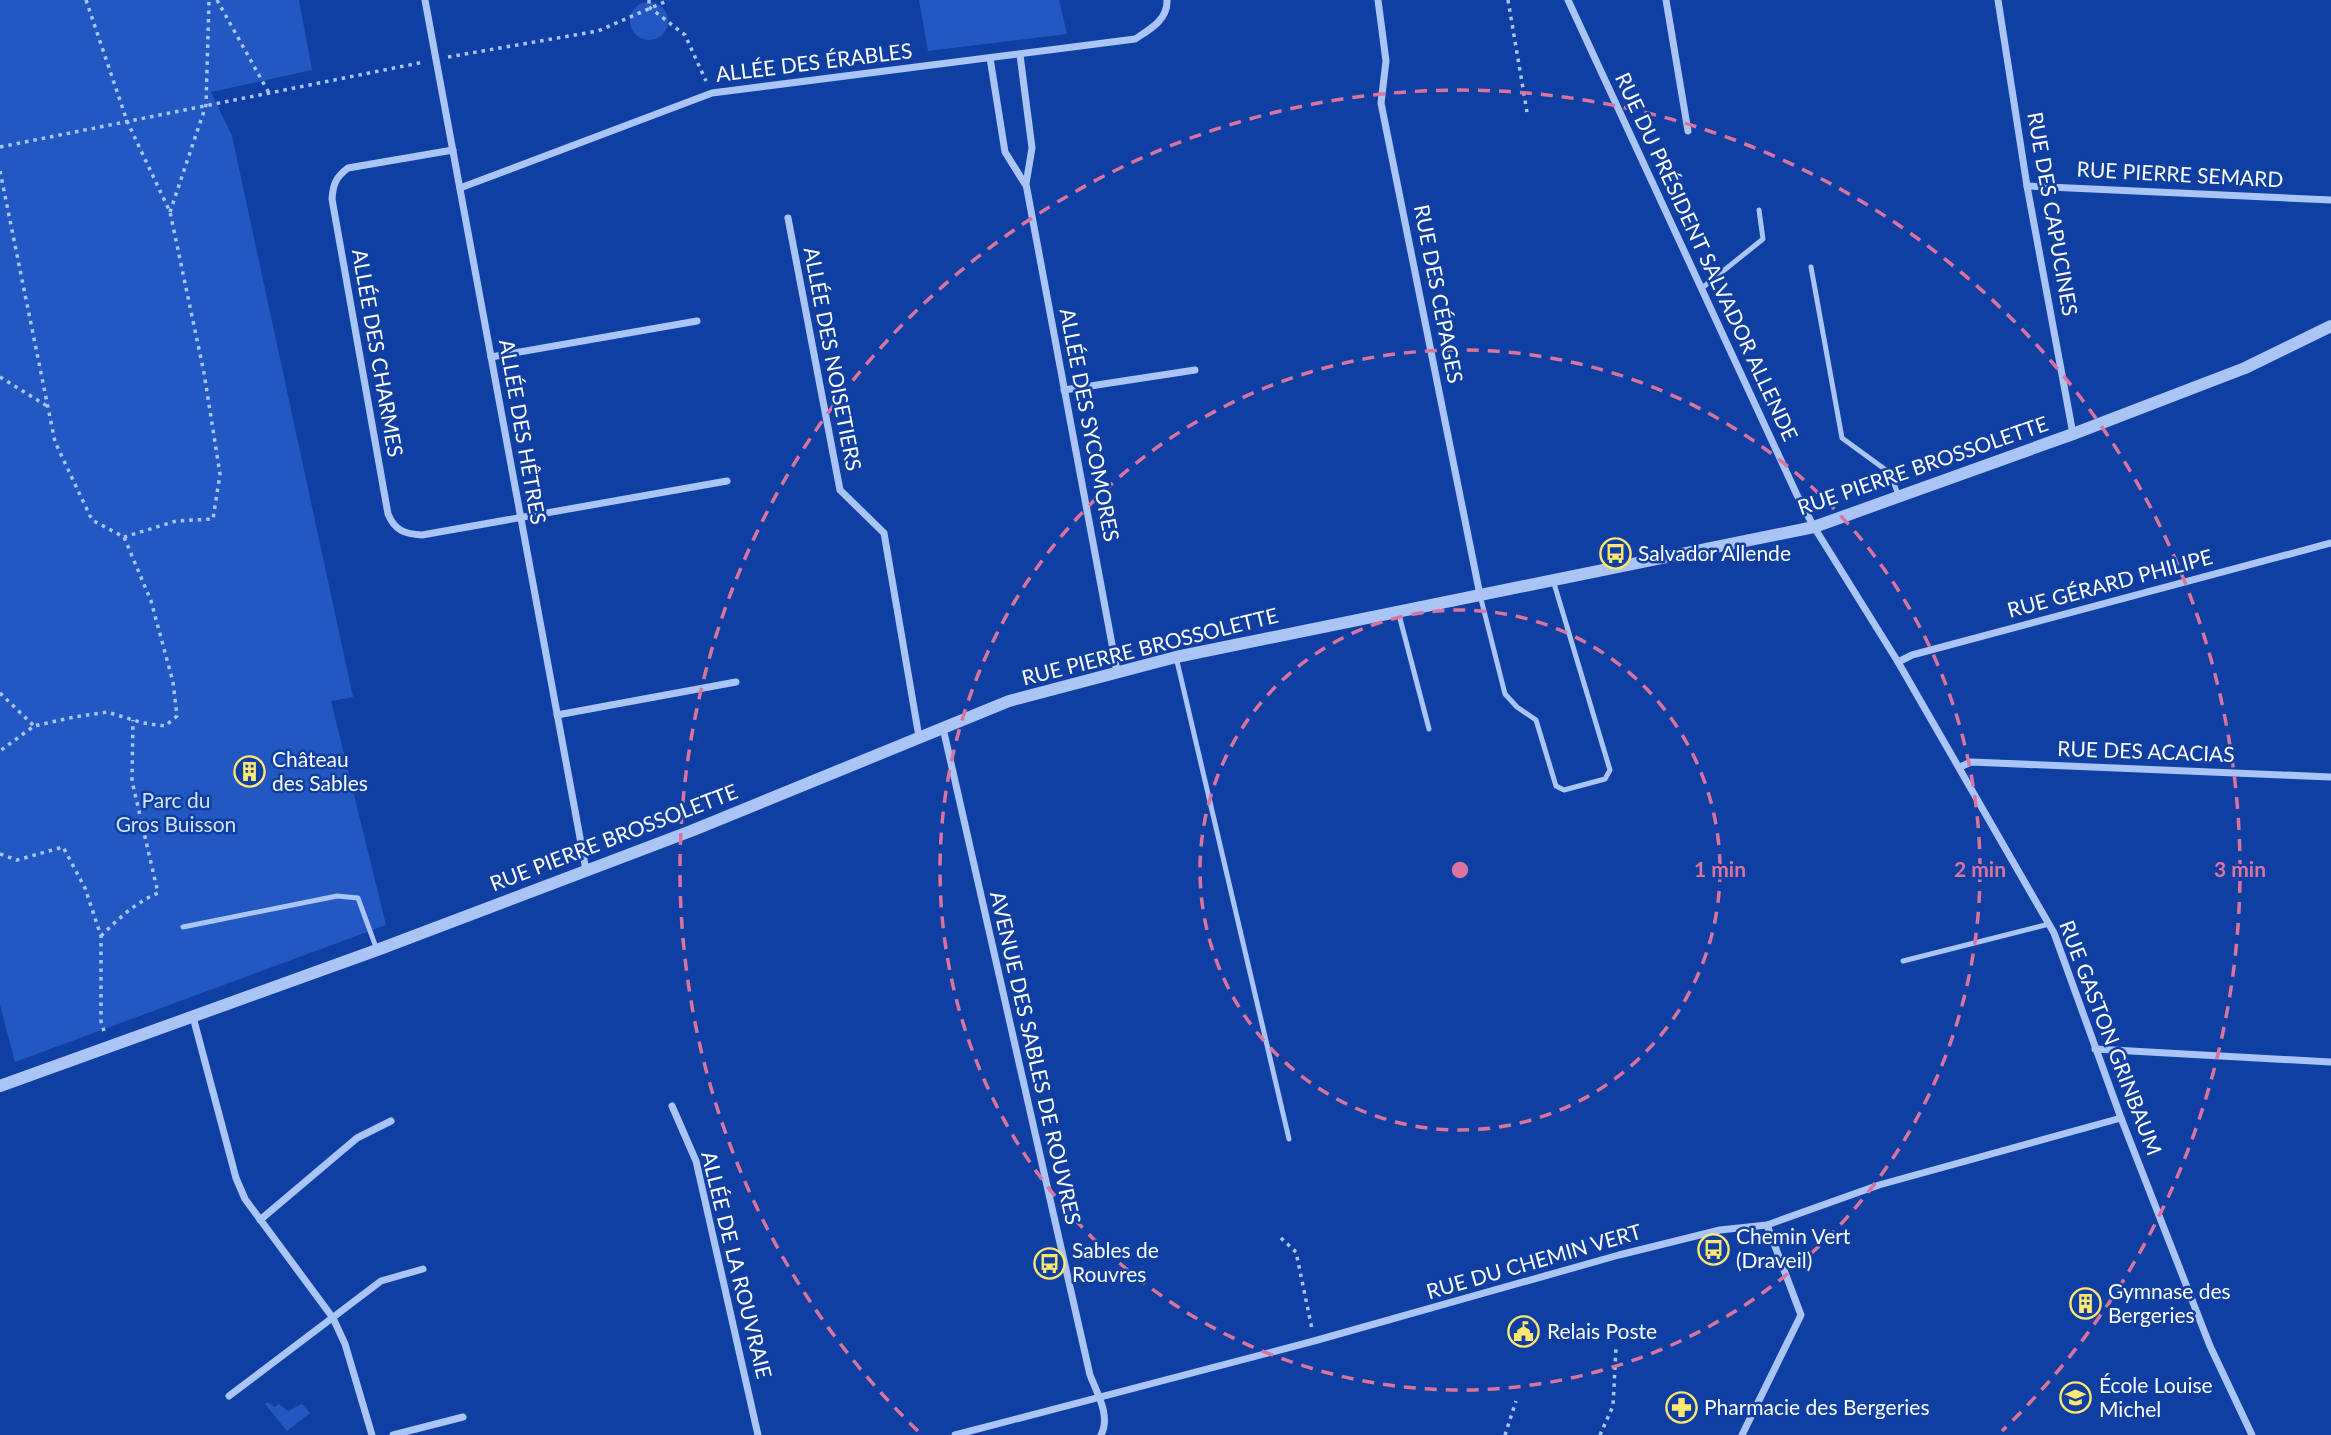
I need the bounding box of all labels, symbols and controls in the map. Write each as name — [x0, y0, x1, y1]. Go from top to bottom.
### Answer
street label: ALLÉE DES ÉRABLES — [714, 37, 913, 86]
street label: RUE DU PRÉSIDENT SALVADOR ALLENDE — [1611, 68, 1804, 444]
street label: RUE DES CAPUCINES — [2023, 110, 2084, 318]
street label: RUE PIERRE SEMARD — [2076, 156, 2284, 191]
street label: RUE DES CÉPAGES — [1410, 202, 1469, 385]
street label: ALLÉE DES NOISETIERS — [799, 245, 867, 473]
street label: ALLÉE DES CHARMES — [348, 247, 409, 459]
street label: ALLÉE DES SYCOMORES — [1056, 306, 1125, 544]
street label: ALLÉE DES HÊTRES — [495, 337, 552, 526]
street label: RUE PIERRE BROSSOLETTE — [1794, 410, 2051, 519]
bus stop icon: Salvador Allende — [1598, 537, 1632, 571]
place label: Salvador Allende — [1638, 540, 1791, 565]
street label: RUE GÉRARD PHILIPE — [2004, 543, 2215, 622]
street label: RUE PIERRE BROSSOLETTE — [1019, 602, 1280, 690]
street label: RUE DES ACACIAS — [2057, 735, 2235, 766]
place label: Château des Sables — [272, 746, 368, 795]
building icon: Château des Sables — [232, 755, 266, 789]
street label: RUE PIERRE BROSSOLETTE — [486, 778, 741, 895]
park label: Parc du Gros Buisson — [116, 787, 236, 836]
text: 1 min — [1694, 856, 1746, 881]
text: 2 min — [1954, 856, 2006, 881]
text: 3 min — [2214, 856, 2266, 881]
centre of rings — [1448, 858, 1472, 882]
street label: AVENUE DES SABLES DE ROUVRES — [986, 888, 1087, 1227]
street label: RUE GASTON GRINBAUM — [2055, 917, 2168, 1158]
street label: ALLÉE DE LA ROUVRAIE — [697, 1148, 778, 1381]
street label: RUE DU CHEMIN VERT — [1423, 1218, 1645, 1303]
place label: Chemin Vert (Draveil) — [1736, 1223, 1851, 1272]
bus stop icon: Chemin Vert (Draveil) — [1696, 1232, 1730, 1266]
place label: Sables de Rouvres — [1072, 1237, 1159, 1286]
bus stop icon: Sables de Rouvres — [1032, 1246, 1066, 1280]
place label: Gymnase des Bergeries — [2108, 1278, 2231, 1327]
building icon: Gymnase des Bergeries — [2068, 1287, 2102, 1321]
public building icon: Relais Poste — [1507, 1315, 1541, 1349]
place label: Relais Poste — [1547, 1318, 1657, 1343]
place label: École Louise Michel — [2099, 1372, 2213, 1421]
school or university icon: École Louise Michel — [2059, 1381, 2093, 1415]
pharmacy icon: Pharmacie des Bergeries — [1664, 1391, 1698, 1425]
place label: Pharmacie des Bergeries — [1704, 1394, 1930, 1419]

